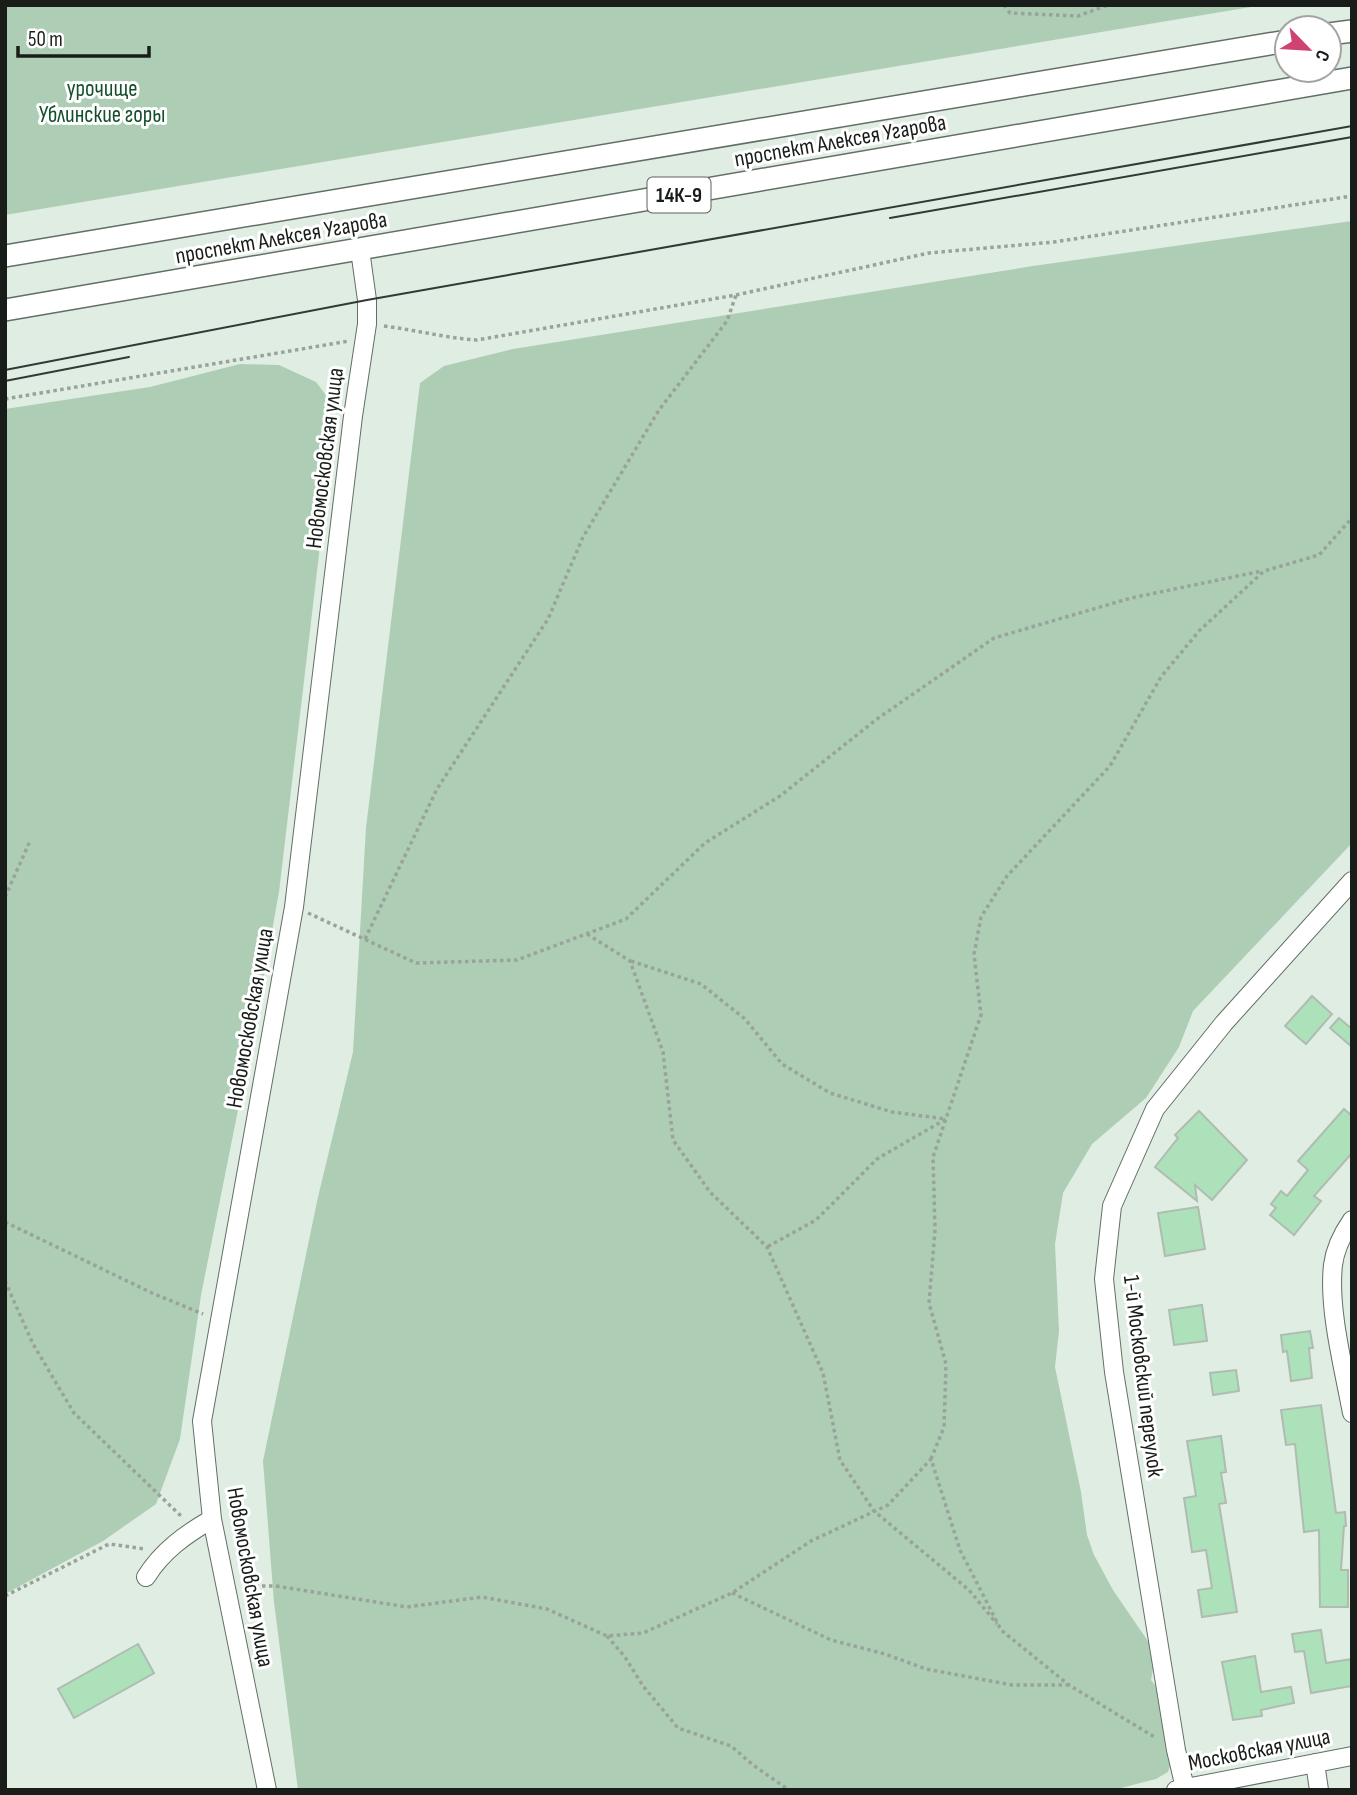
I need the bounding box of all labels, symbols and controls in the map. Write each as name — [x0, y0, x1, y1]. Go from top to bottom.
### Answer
scale bar — [18, 14, 149, 58]
north arrow — [1273, 14, 1343, 84]
text: 50 m — [28, 27, 63, 52]
text: С — [1309, 46, 1335, 65]
park label: урочище Ублинские горы — [39, 75, 165, 129]
street label: проспект Алексея Угарова — [732, 109, 948, 173]
road number: 14К-9 — [648, 178, 710, 212]
street label: проспект Алексея Угарова — [173, 206, 389, 270]
street label: Новомосковская улица — [300, 366, 350, 550]
street label: Новомосковская улица — [220, 926, 280, 1110]
street label: 1-й Московский переулок — [1117, 1273, 1169, 1479]
street label: Новомосковская улица — [220, 1485, 280, 1669]
street label: Московская улица — [1186, 1722, 1333, 1777]

